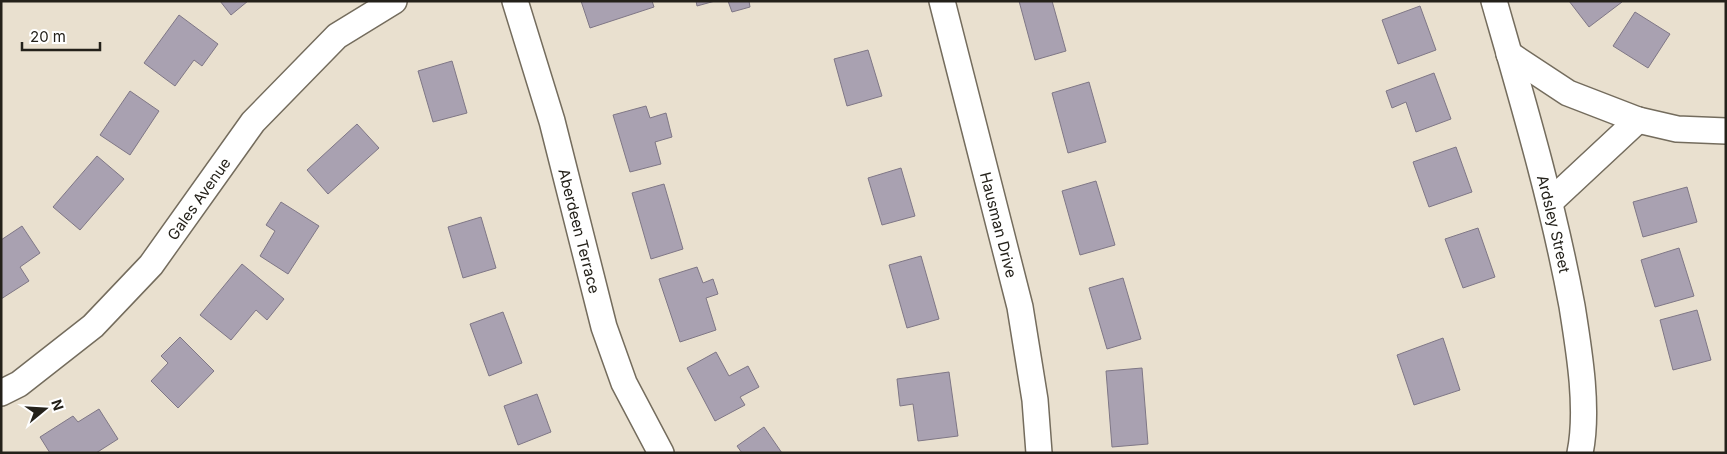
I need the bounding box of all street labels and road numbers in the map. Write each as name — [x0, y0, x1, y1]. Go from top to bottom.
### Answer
street label: Gales Avenue — [163, 154, 234, 243]
street label: Aberdeen Terrace — [555, 167, 605, 295]
street label: Hausman Drive — [976, 170, 1022, 280]
street label: Ardsley Street — [1533, 173, 1575, 275]

